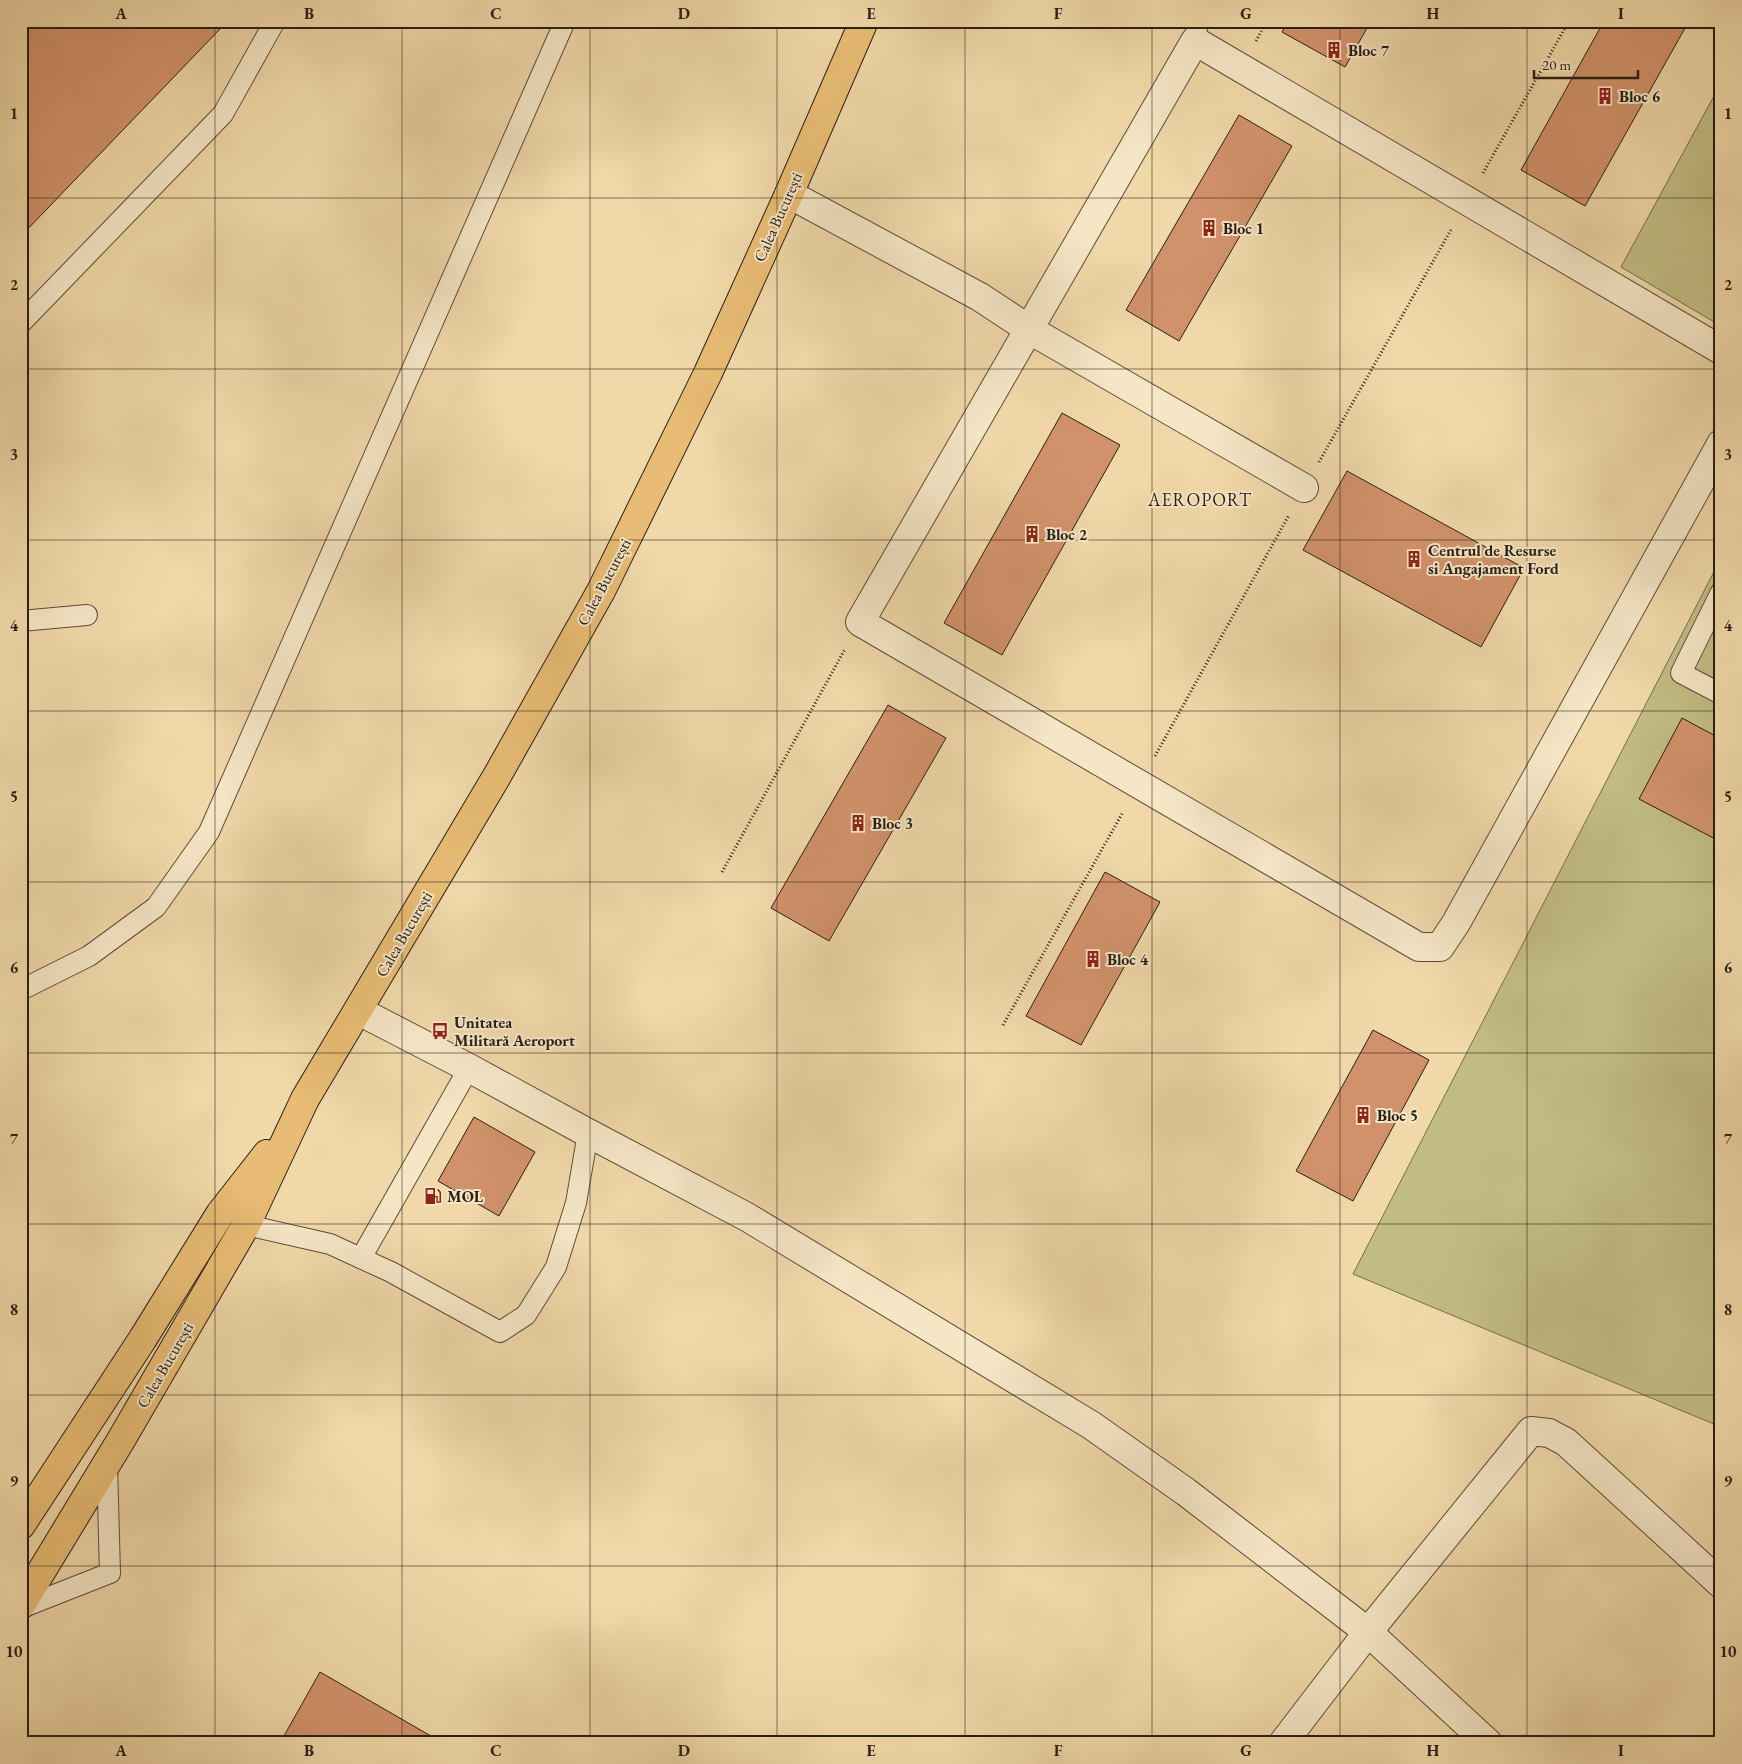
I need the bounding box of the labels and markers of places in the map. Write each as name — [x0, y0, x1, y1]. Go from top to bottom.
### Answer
building icon: Bloc 7 — [1324, 40, 1344, 60]
place label: Bloc 7 — [1348, 40, 1390, 61]
building icon: Bloc 6 — [1595, 86, 1615, 106]
place label: Bloc 6 — [1619, 86, 1661, 107]
building icon: Bloc 1 — [1199, 218, 1219, 238]
place label: Bloc 1 — [1223, 218, 1264, 239]
building icon: Bloc 2 — [1022, 524, 1042, 544]
place label: Bloc 2 — [1046, 524, 1088, 545]
place label: Centrul de Resurse si Angajament Ford — [1428, 540, 1559, 579]
building icon: Centrul de Resurse si Angajament Ford — [1404, 549, 1424, 569]
building icon: Bloc 3 — [848, 813, 868, 833]
place label: Bloc 3 — [872, 813, 913, 834]
building icon: Bloc 4 — [1083, 949, 1103, 969]
place label: Bloc 4 — [1107, 949, 1149, 970]
place label: Unitatea Militară Aeroport — [454, 1012, 575, 1051]
bus stop icon: Unitatea Militară Aeroport — [430, 1021, 450, 1041]
building icon: Bloc 5 — [1353, 1105, 1373, 1125]
place label: Bloc 5 — [1377, 1105, 1418, 1126]
fuel station icon: MOL — [423, 1186, 443, 1206]
place label: MOL — [447, 1186, 484, 1207]

